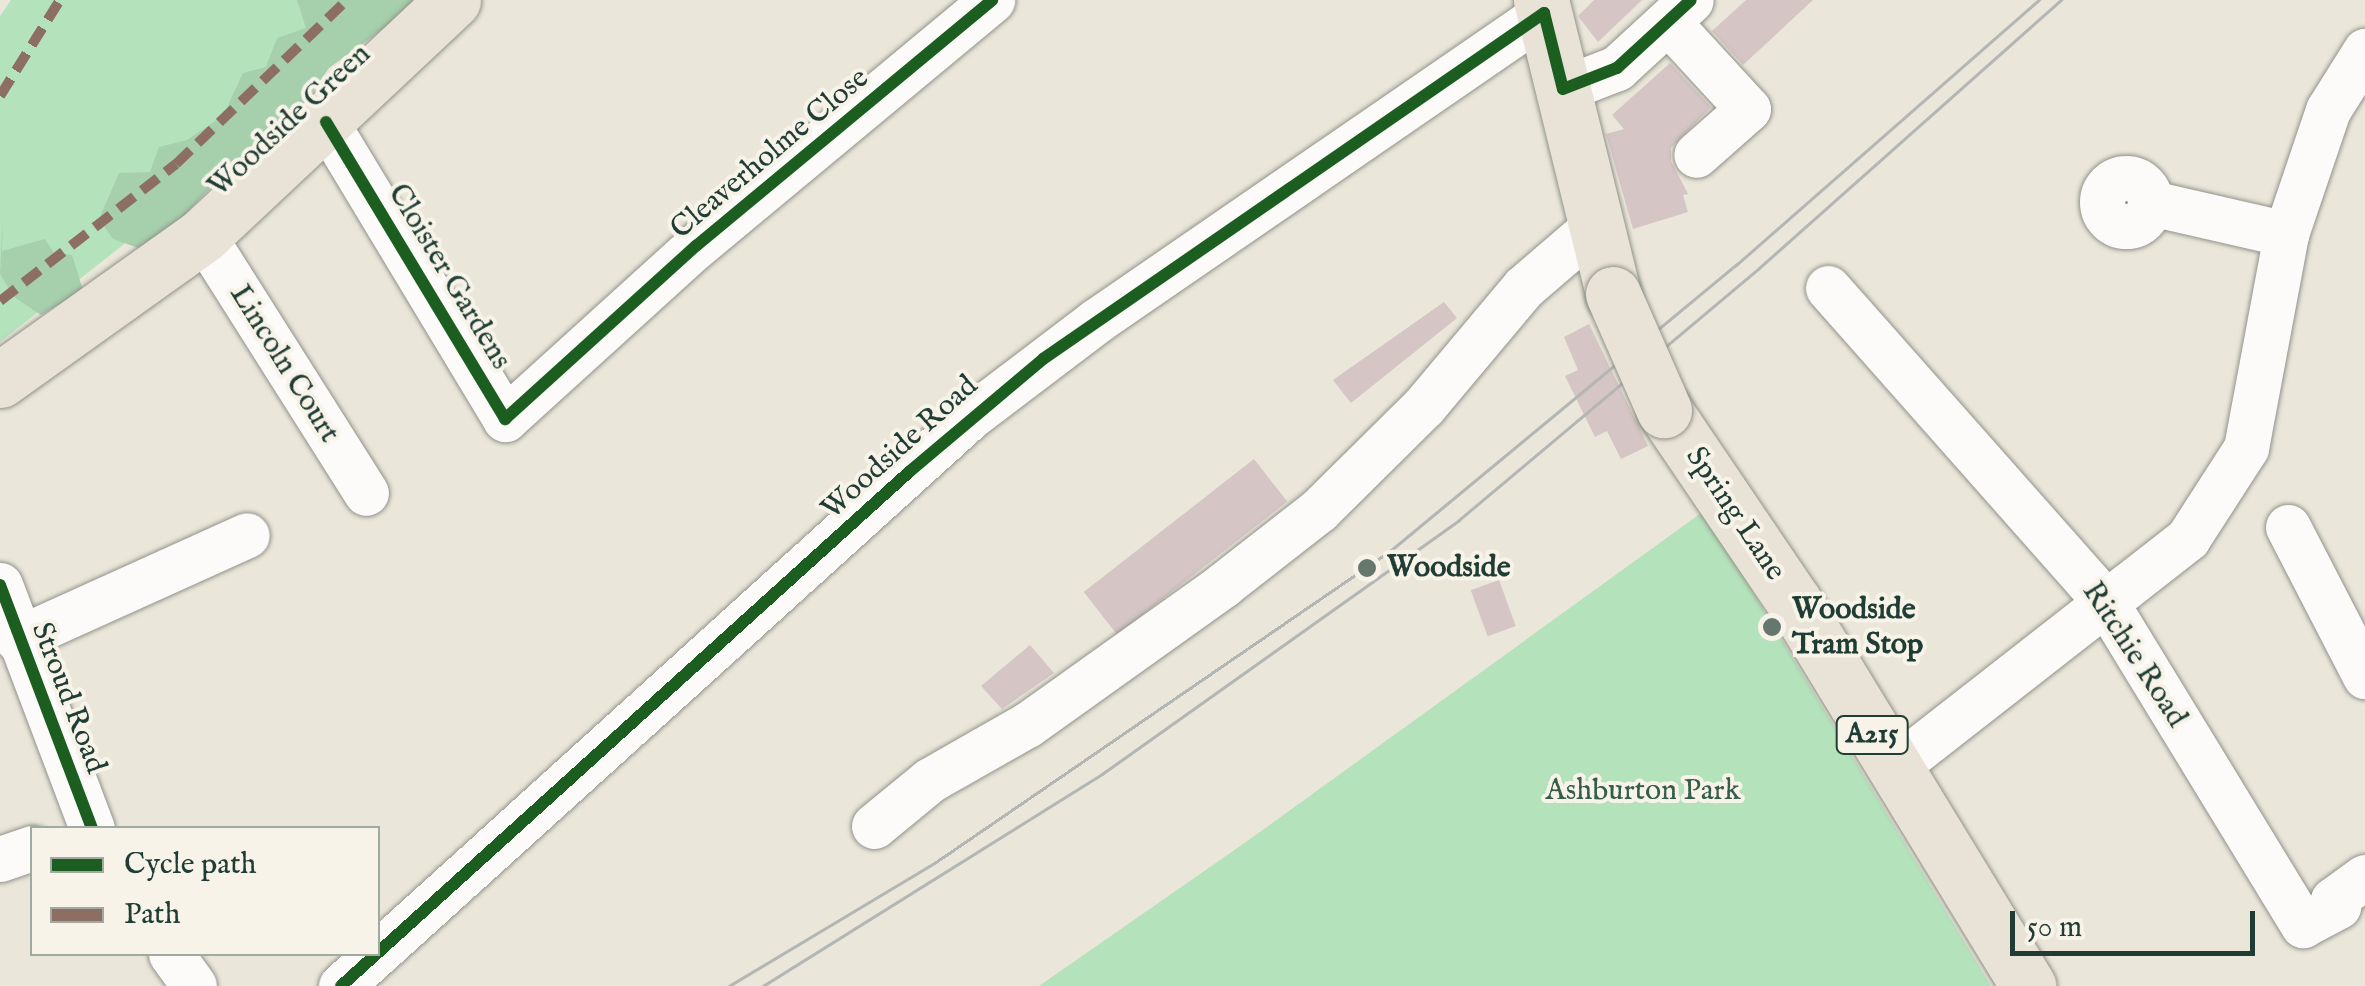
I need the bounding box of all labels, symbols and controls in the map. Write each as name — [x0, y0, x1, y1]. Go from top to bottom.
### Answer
street label: Woodside Green — [201, 37, 379, 205]
street label: Cleaverholme Close — [664, 61, 876, 247]
street label: Cloister Gardens — [380, 178, 518, 376]
street label: Lincoln Court — [221, 278, 347, 450]
street label: Woodside Road — [814, 368, 986, 528]
street label: Spring Lane — [1677, 440, 1793, 588]
place label: Woodside — [1387, 550, 1511, 586]
marker: Woodside — [1356, 557, 1378, 579]
street label: Ritchie Road — [2074, 576, 2194, 734]
place label: Woodside Tram Stop — [1792, 592, 1923, 662]
marker: Woodside Tram Stop — [1761, 616, 1783, 638]
street label: Stroud Road — [23, 617, 113, 779]
road number: A215 — [1834, 712, 1910, 758]
park label: Ashburton Park — [1545, 773, 1741, 809]
legend — [30, 826, 380, 956]
text: Cycle path — [124, 846, 257, 884]
scale bar — [2015, 891, 2260, 953]
text: Path — [124, 896, 180, 934]
text: 50 m — [2027, 909, 2082, 947]

